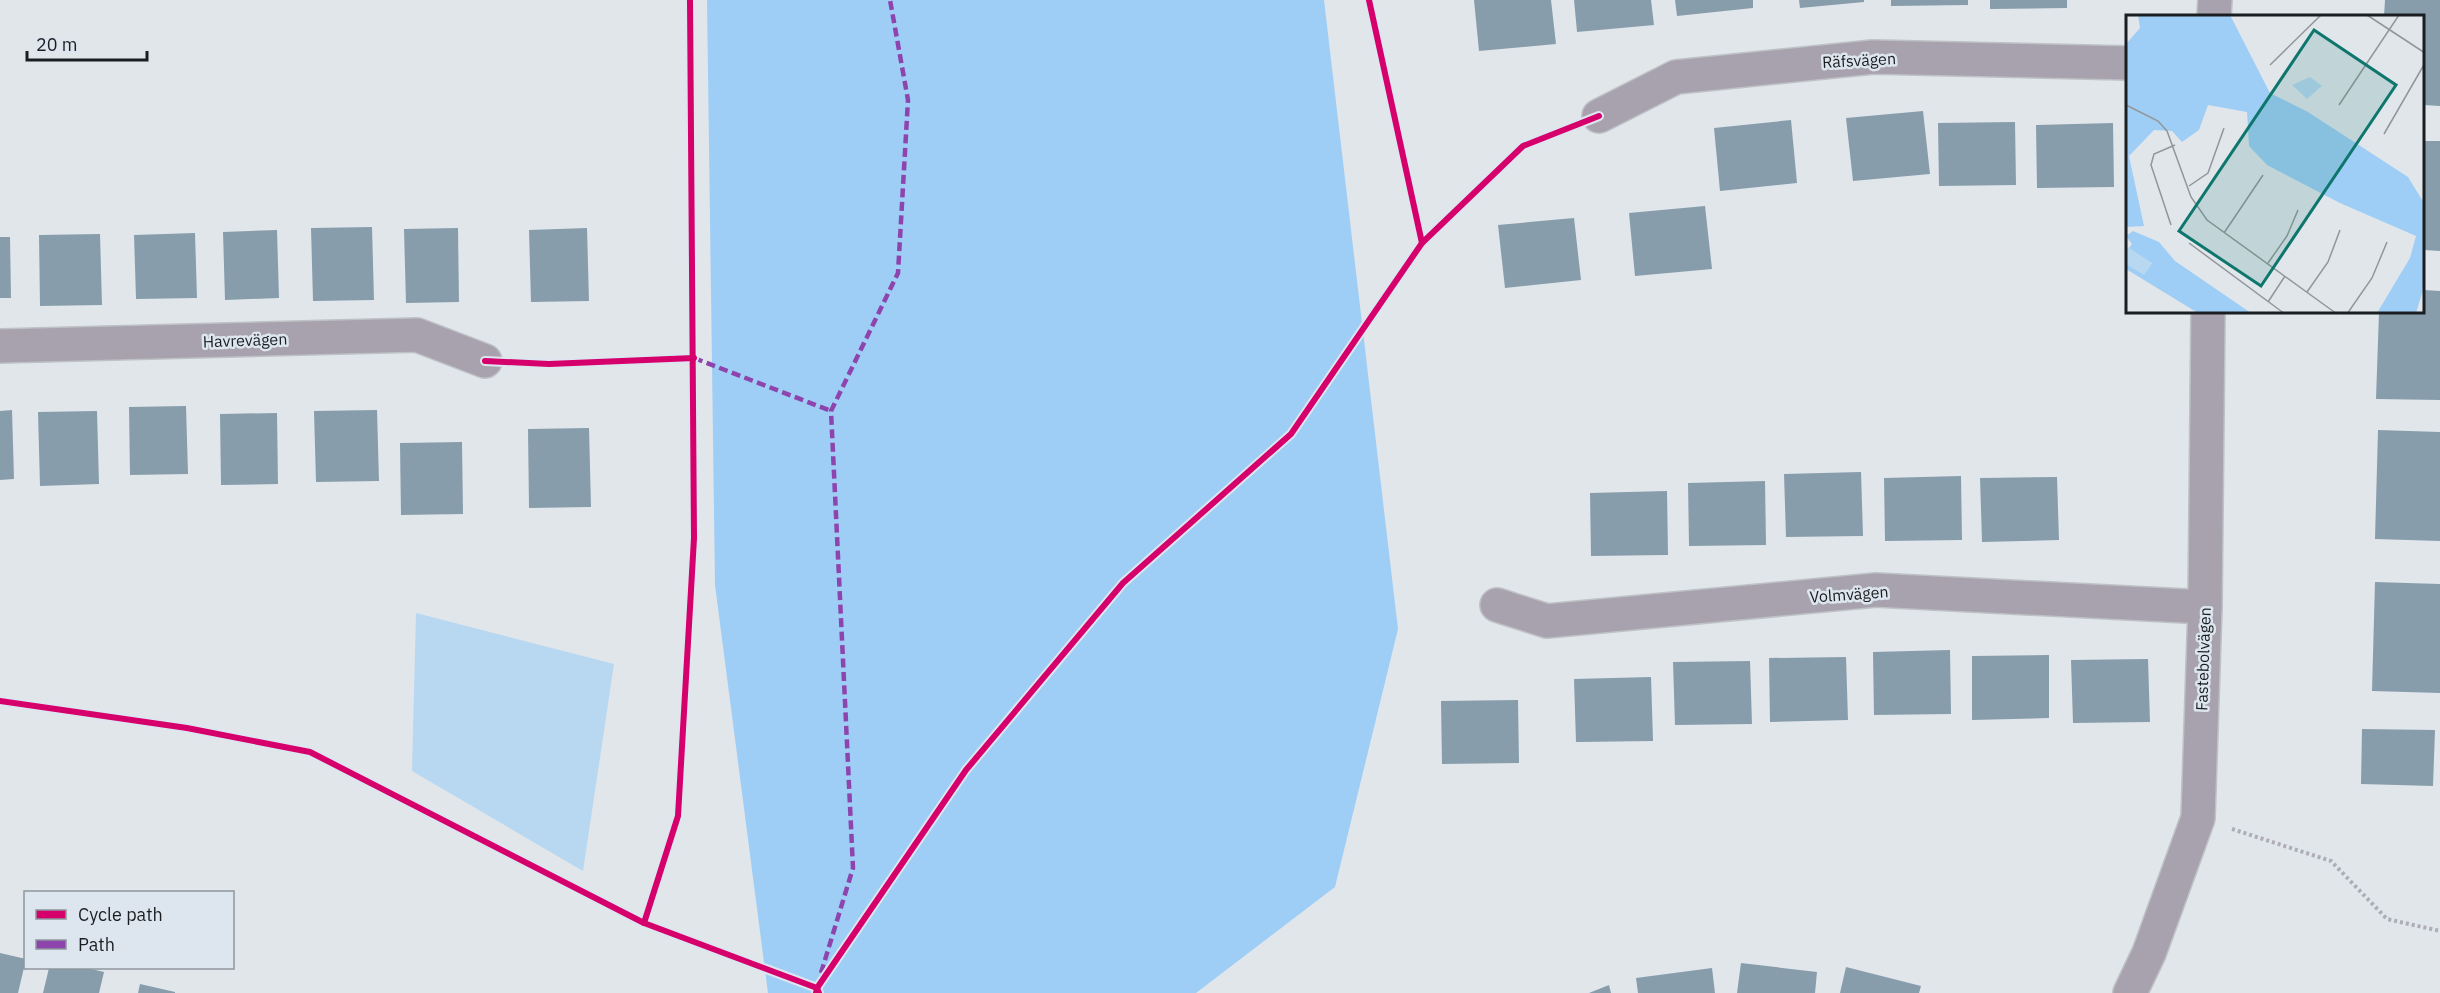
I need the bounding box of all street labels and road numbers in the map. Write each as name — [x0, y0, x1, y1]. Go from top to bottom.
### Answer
street label: Räfsvägen — [1822, 48, 1896, 72]
street label: Havrevägen — [202, 329, 288, 351]
street label: Volmvägen — [1809, 581, 1889, 607]
street label: Fastebolvägen — [2191, 607, 2215, 711]

